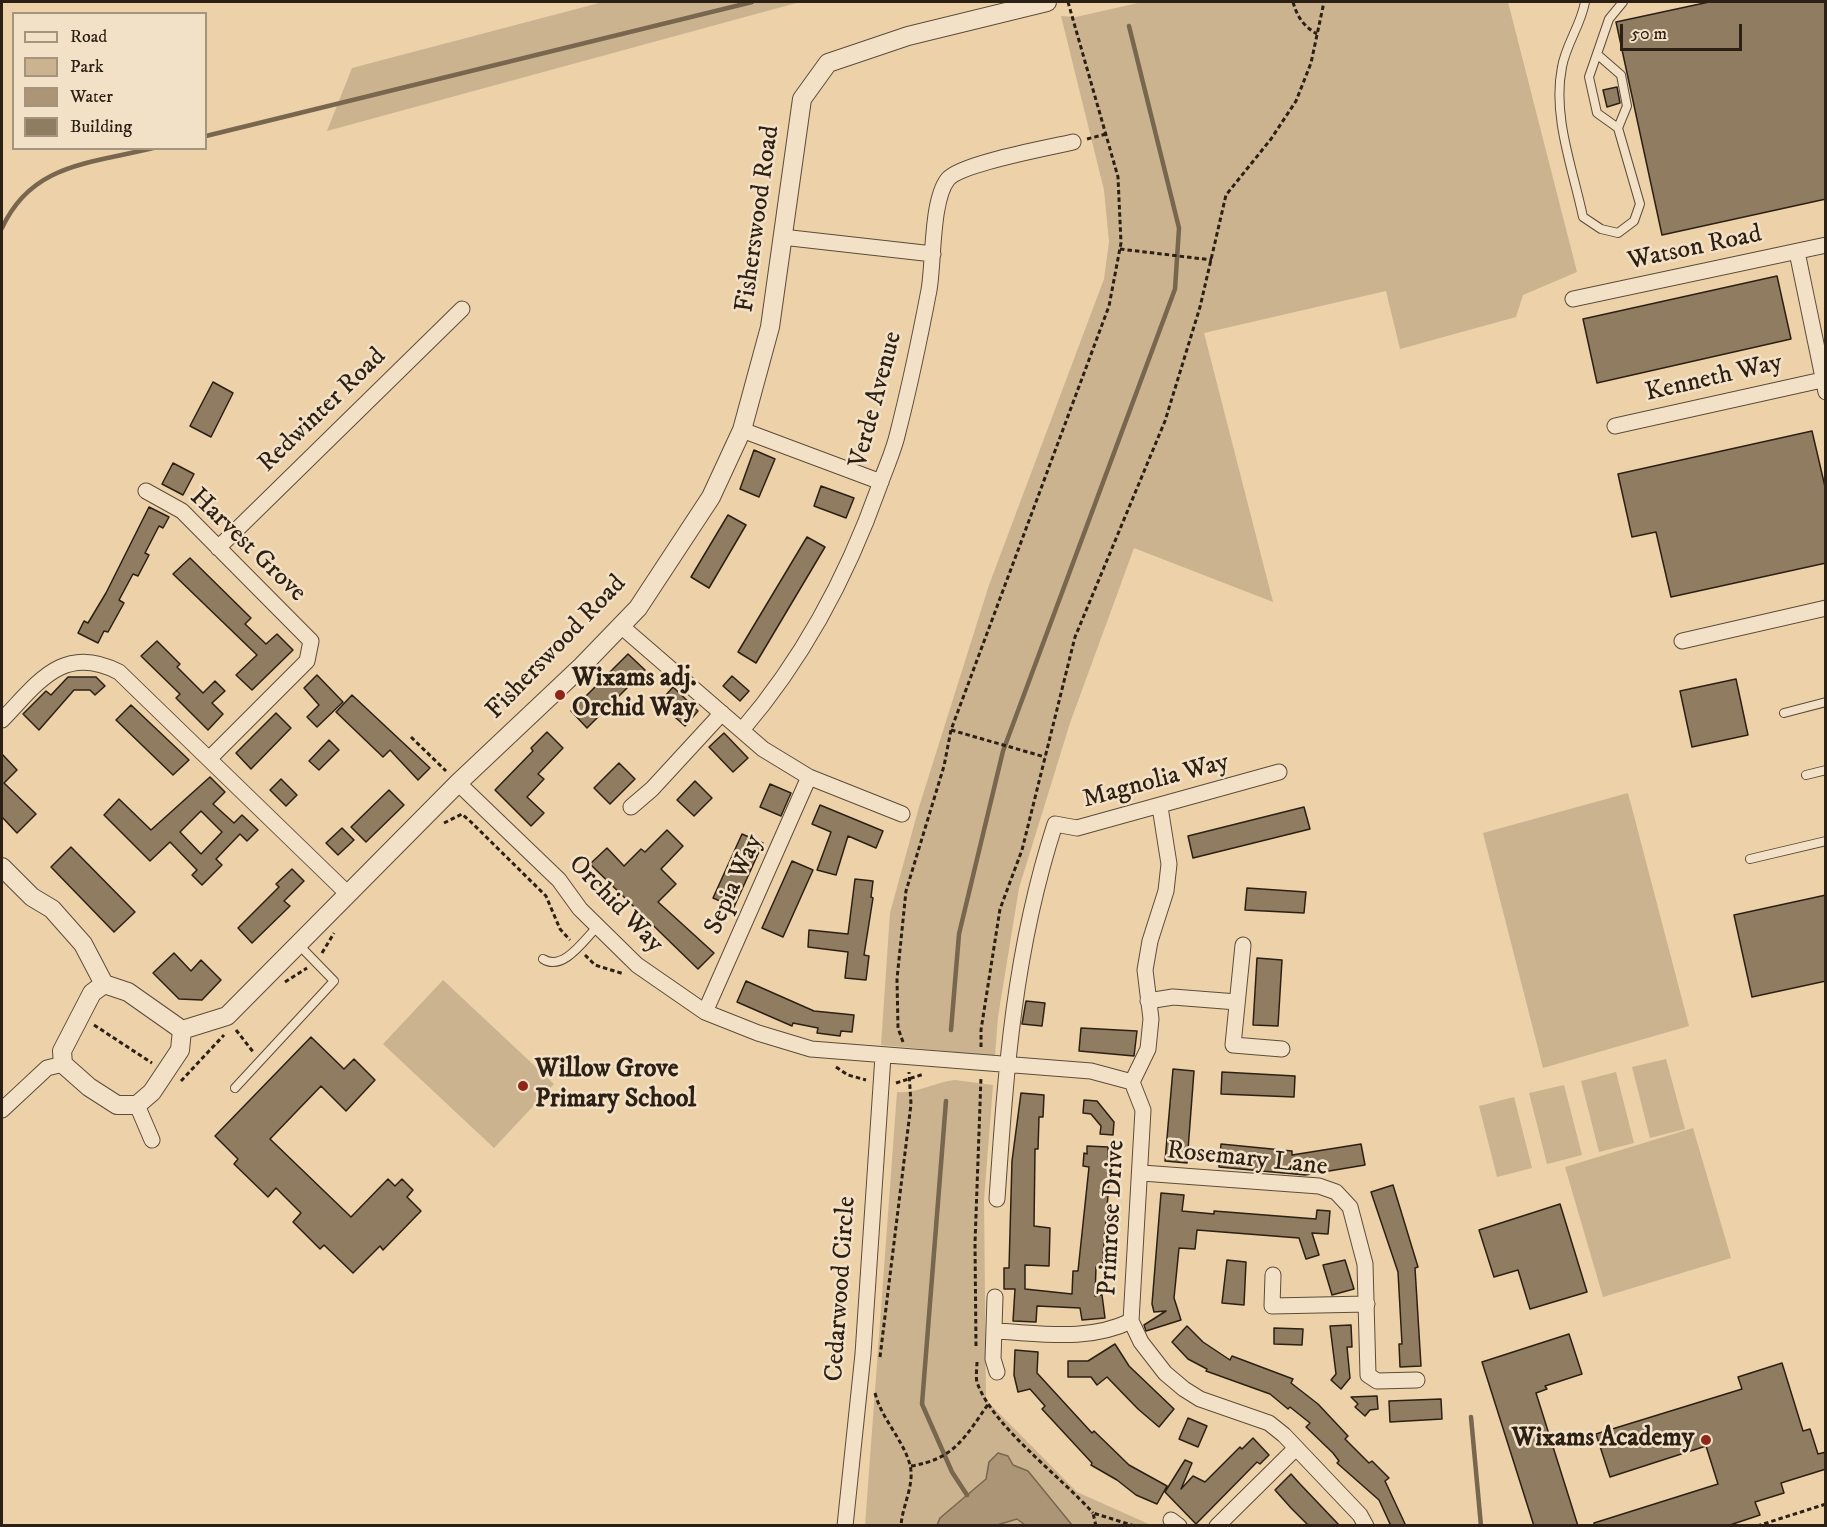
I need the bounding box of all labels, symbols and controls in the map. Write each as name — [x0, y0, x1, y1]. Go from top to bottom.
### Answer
legend — [12, 12, 207, 150]
scale bar — [1623, 12, 1744, 50]
text: 50 m — [1631, 23, 1667, 45]
text: Road — [70, 26, 107, 48]
text: Park — [70, 56, 104, 78]
text: Water — [70, 86, 113, 108]
text: Building — [70, 116, 132, 138]
street label: Fisherswood Road — [730, 124, 788, 314]
street label: Watson Road — [1625, 220, 1765, 278]
street label: Verde Avenue — [844, 328, 910, 472]
street label: Redwinter Road — [253, 342, 393, 480]
street label: Kenneth Way — [1642, 348, 1786, 410]
street label: Harvest Grove — [182, 483, 312, 609]
street label: Fisherswood Road — [480, 569, 634, 727]
place label: Wixams adj. Orchid Way — [572, 664, 697, 726]
marker: Wixams adj. Orchid Way — [553, 688, 567, 702]
street label: Magnolia Way — [1079, 748, 1233, 816]
street label: Sepia Way — [699, 830, 771, 940]
street label: Orchid Way — [561, 850, 669, 960]
place label: Willow Grove Primary School — [535, 1055, 696, 1116]
marker: Willow Grove Primary School — [516, 1079, 530, 1093]
street label: Rosemary Lane — [1165, 1136, 1329, 1184]
street label: Primrose Drive — [1093, 1139, 1133, 1297]
street label: Cedarwood Circle — [820, 1195, 864, 1383]
place label: Wixams Academy — [1512, 1424, 1694, 1456]
marker: Wixams Academy — [1699, 1433, 1713, 1447]

